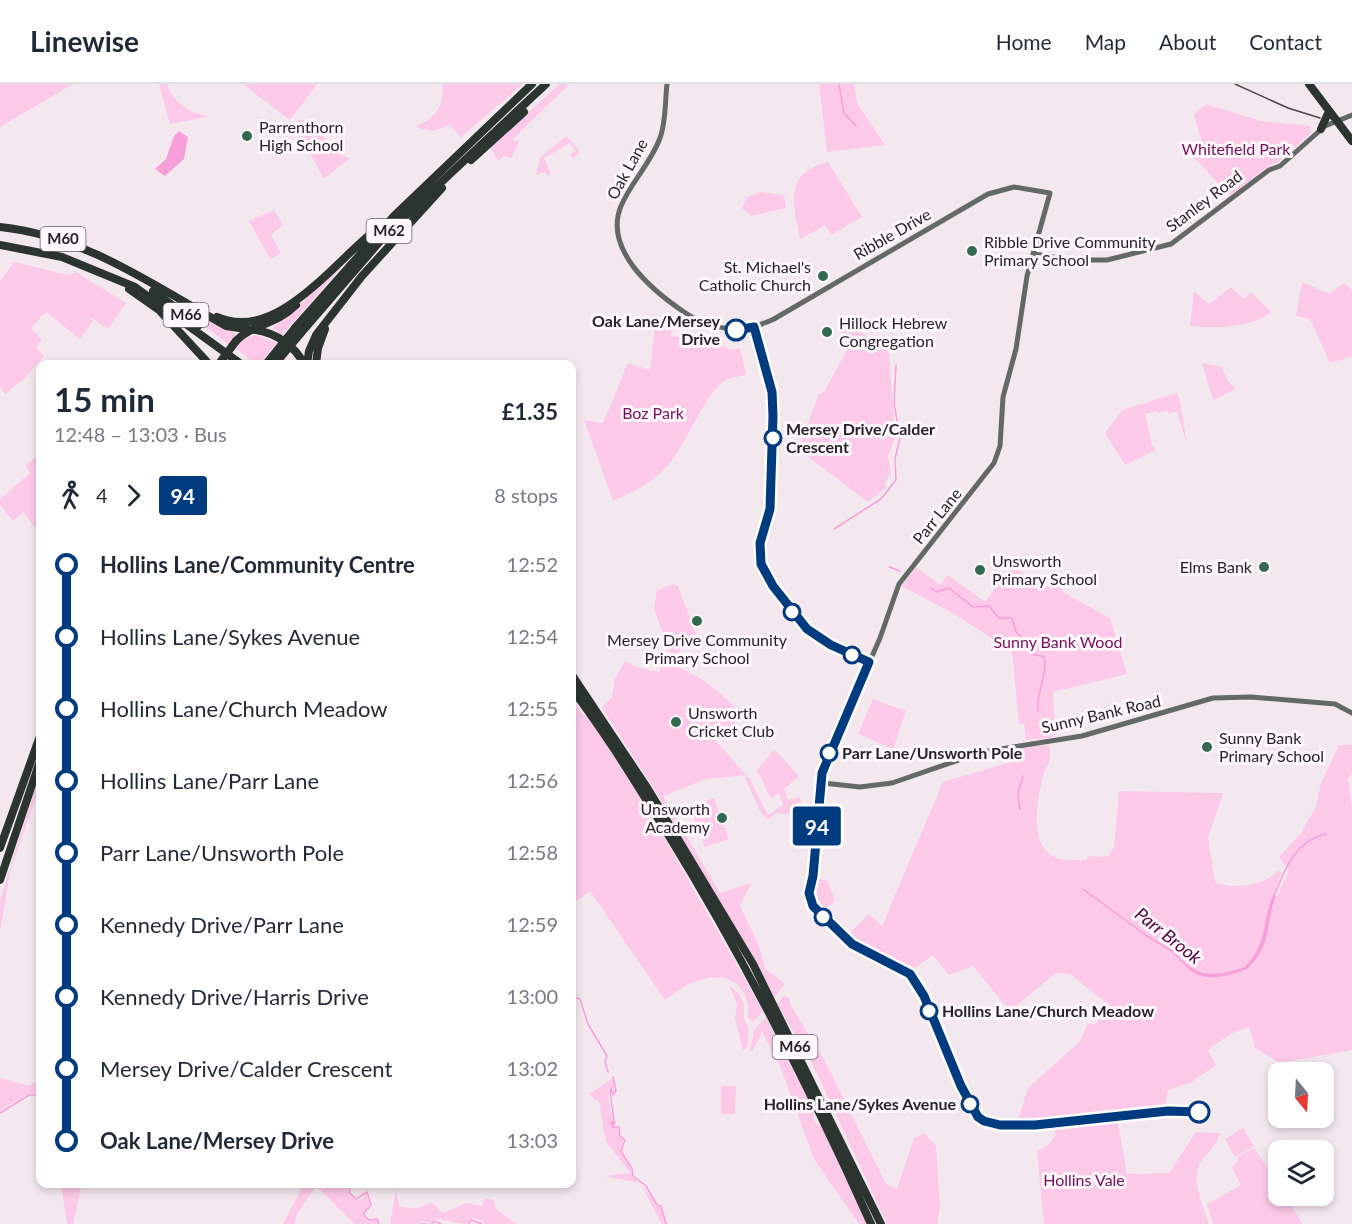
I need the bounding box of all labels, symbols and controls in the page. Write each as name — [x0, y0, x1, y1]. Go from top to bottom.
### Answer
text: Linewise — [30, 24, 139, 58]
text: Home — [996, 29, 1052, 54]
text: Map — [1085, 29, 1126, 54]
text: About — [1159, 29, 1216, 54]
text: Contact — [1249, 29, 1322, 54]
place label: Parrenthorn High School — [259, 117, 343, 154]
marker: Parrenthorn High School — [240, 129, 254, 143]
street label: Oak Lane — [602, 135, 651, 202]
park label: Whitefield Park — [1181, 139, 1291, 158]
street label: Stanley Road — [1162, 166, 1246, 235]
street label: Ribble Drive — [850, 204, 934, 263]
road number: M62 — [366, 219, 412, 243]
road number: M60 — [40, 227, 86, 251]
place label: Ribble Drive Community Primary School — [984, 232, 1157, 269]
marker: Ribble Drive Community Primary School — [965, 244, 979, 258]
place label: St. Michael's Catholic Church — [699, 257, 811, 294]
marker: St. Michael's Catholic Church — [816, 269, 830, 283]
road number: M66 — [164, 303, 208, 327]
place label: Oak Lane/Mersey Drive — [592, 311, 721, 348]
place label: Hillock Hebrew Congregation — [839, 313, 948, 350]
marker: Oak Lane/Mersey Drive — [725, 319, 747, 341]
marker: Hillock Hebrew Congregation — [820, 325, 834, 339]
text: 15 min — [54, 379, 155, 419]
text: £1.35 — [502, 398, 558, 425]
park label: Boz Park — [622, 403, 685, 422]
place label: Mersey Drive/Calder Crescent — [786, 419, 935, 456]
text: 12:48 – 13:03 · Bus — [54, 422, 227, 446]
marker: Mersey Drive/Calder Crescent — [764, 429, 782, 447]
icon: walk — [54, 479, 87, 512]
icon: forward — [117, 479, 150, 512]
text: 4 — [96, 483, 108, 507]
text: 94 — [171, 483, 195, 508]
text: 8 stops — [494, 483, 558, 507]
street label: Parr Lane — [908, 484, 965, 547]
text: Hollins Lane/Community Centre — [100, 551, 415, 578]
place label: Unsworth Primary School — [992, 551, 1097, 588]
text: 12:52 — [507, 552, 558, 576]
place label: Elms Bank — [1180, 557, 1253, 576]
marker: Elms Bank — [1257, 560, 1271, 574]
marker: Unsworth Primary School — [973, 563, 987, 577]
unlabelled marker — [783, 603, 801, 621]
marker: Mersey Drive Community Primary School — [690, 614, 704, 628]
text: Hollins Lane/Sykes Avenue — [100, 623, 360, 650]
text: 12:54 — [507, 624, 558, 648]
place label: Mersey Drive Community Primary School — [607, 630, 788, 667]
park label: Sunny Bank Wood — [994, 632, 1122, 651]
unlabelled marker — [843, 646, 861, 664]
street label: Sunny Bank Road — [1039, 691, 1162, 736]
text: Hollins Lane/Church Meadow — [100, 695, 388, 722]
text: 12:55 — [507, 696, 558, 720]
place label: Unsworth Cricket Club — [688, 703, 774, 740]
marker: Unsworth Cricket Club — [669, 715, 683, 729]
place label: Sunny Bank Primary School — [1219, 728, 1324, 765]
marker: Sunny Bank Primary School — [1200, 740, 1214, 754]
place label: Parr Lane/Unsworth Pole — [842, 743, 1023, 762]
marker: Parr Lane/Unsworth Pole — [820, 744, 838, 762]
text: Hollins Lane/Parr Lane — [100, 767, 319, 794]
text: 12:56 — [507, 768, 558, 792]
place label: Unsworth Academy — [641, 799, 711, 836]
line badge: 94 — [790, 806, 844, 846]
marker: Unsworth Academy — [715, 811, 729, 825]
text: 94 — [805, 814, 829, 839]
text: Parr Lane/Unsworth Pole — [100, 839, 344, 866]
text: 12:58 — [507, 840, 558, 864]
water label: Parr Brook — [1131, 902, 1207, 968]
unlabelled marker — [814, 908, 832, 926]
text: Kennedy Drive/Parr Lane — [100, 911, 344, 938]
text: 12:59 — [507, 912, 558, 936]
text: Kennedy Drive/Harris Drive — [100, 983, 369, 1010]
text: 13:00 — [507, 984, 558, 1008]
place label: Hollins Lane/Church Meadow — [942, 1001, 1154, 1020]
marker: Hollins Lane/Church Meadow — [920, 1002, 938, 1020]
road number: M66 — [772, 1035, 818, 1059]
text: Mersey Drive/Calder Crescent — [100, 1055, 392, 1082]
text: 13:02 — [507, 1056, 558, 1080]
north arrow — [1268, 1062, 1334, 1128]
map controls — [1268, 1062, 1334, 1206]
place label: Hollins Lane/Sykes Avenue — [764, 1094, 956, 1113]
marker: Hollins Lane/Sykes Avenue — [961, 1095, 979, 1113]
unlabelled marker — [1188, 1101, 1210, 1123]
text: Oak Lane/Mersey Drive — [100, 1127, 334, 1154]
text: 13:03 — [507, 1128, 558, 1152]
button: layers — [1268, 1140, 1334, 1206]
park label: Hollins Vale — [1043, 1170, 1125, 1189]

